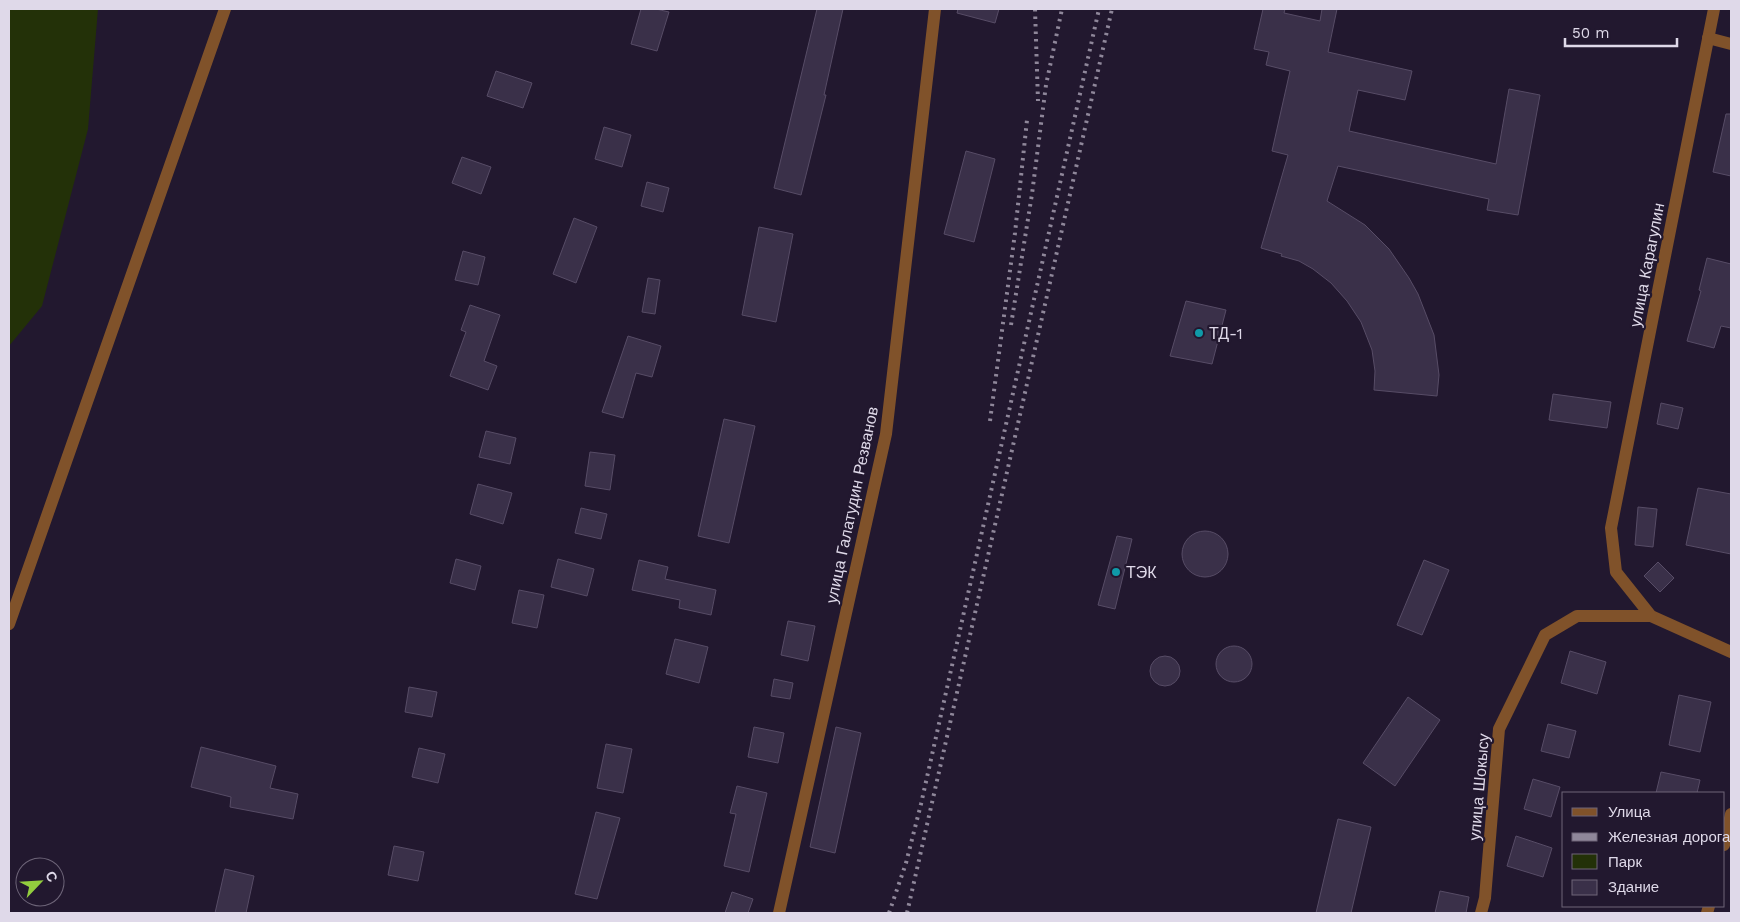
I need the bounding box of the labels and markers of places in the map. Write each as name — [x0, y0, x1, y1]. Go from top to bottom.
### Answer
place label: ТД-1 — [1209, 324, 1243, 343]
marker: ТД-1 — [1193, 327, 1205, 339]
place label: ТЭК — [1126, 563, 1157, 582]
marker: ТЭК — [1110, 566, 1122, 578]

